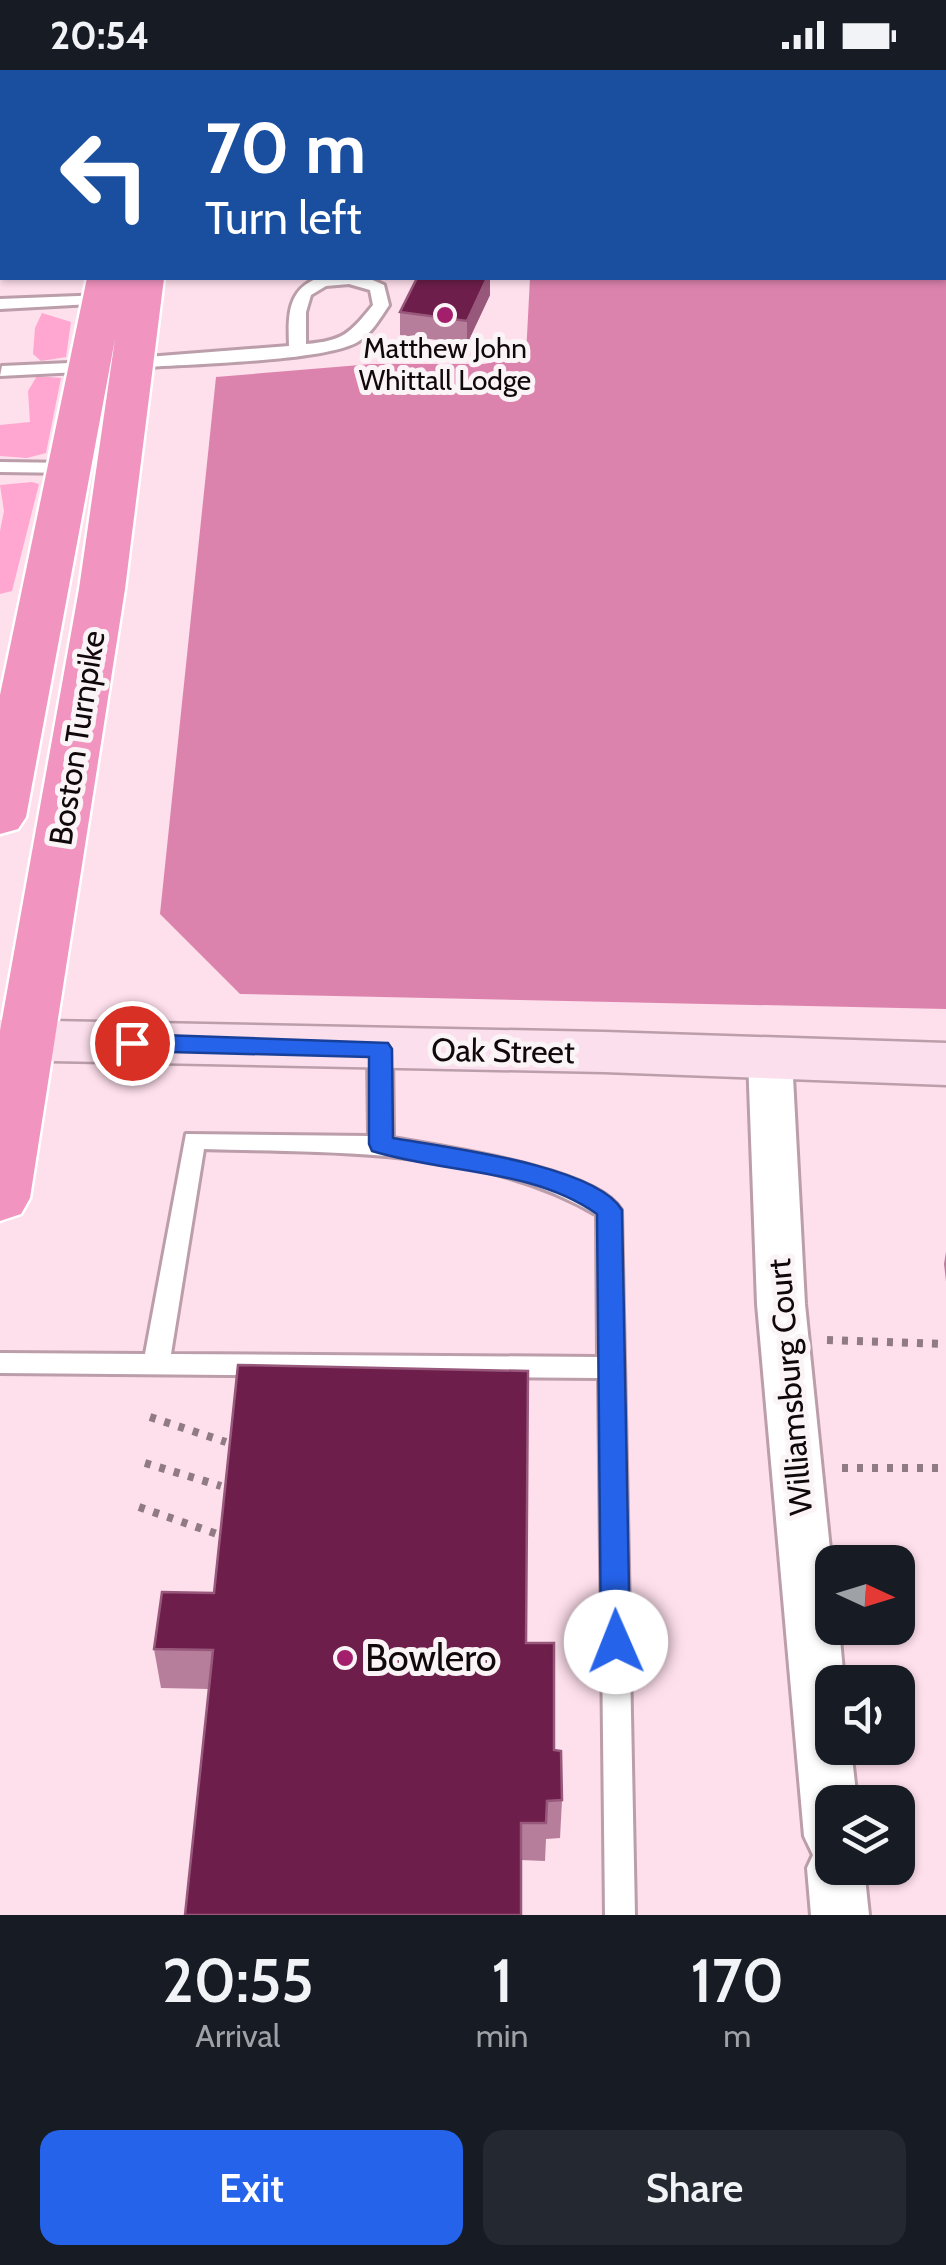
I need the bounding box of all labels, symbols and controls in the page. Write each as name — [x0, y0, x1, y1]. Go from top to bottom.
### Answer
text: 20:54 — [50, 12, 149, 59]
text: 70 m — [205, 105, 366, 191]
icon: left — [40, 110, 170, 240]
text: Turn left — [205, 191, 362, 245]
marker: Matthew John Whittall Lodge — [434, 304, 456, 326]
place label: Matthew John Whittall Lodge — [359, 331, 531, 397]
street label: Boston Turnpike — [40, 628, 113, 848]
pin — [90, 1001, 175, 1086]
icon: arrive — [105, 1016, 160, 1071]
street label: Oak Street — [431, 1030, 575, 1071]
street label: Williamsburg Court — [759, 1257, 820, 1517]
north arrow — [815, 1545, 915, 1645]
map controls — [815, 1545, 915, 1885]
position arrow — [564, 1590, 668, 1694]
place label: Bowlero — [365, 1634, 497, 1681]
marker: Bowlero — [334, 1647, 356, 1669]
button: sound — [815, 1665, 915, 1765]
button: layers — [815, 1785, 915, 1885]
text: 20:55 — [162, 1944, 314, 2017]
text: 1 — [491, 1944, 513, 2017]
text: 170 — [691, 1944, 784, 2017]
text: Arrival — [195, 2016, 280, 2055]
text: min — [476, 2016, 528, 2055]
text: m — [723, 2016, 751, 2055]
button: Exit — [40, 2130, 463, 2245]
button: Share — [483, 2130, 906, 2245]

